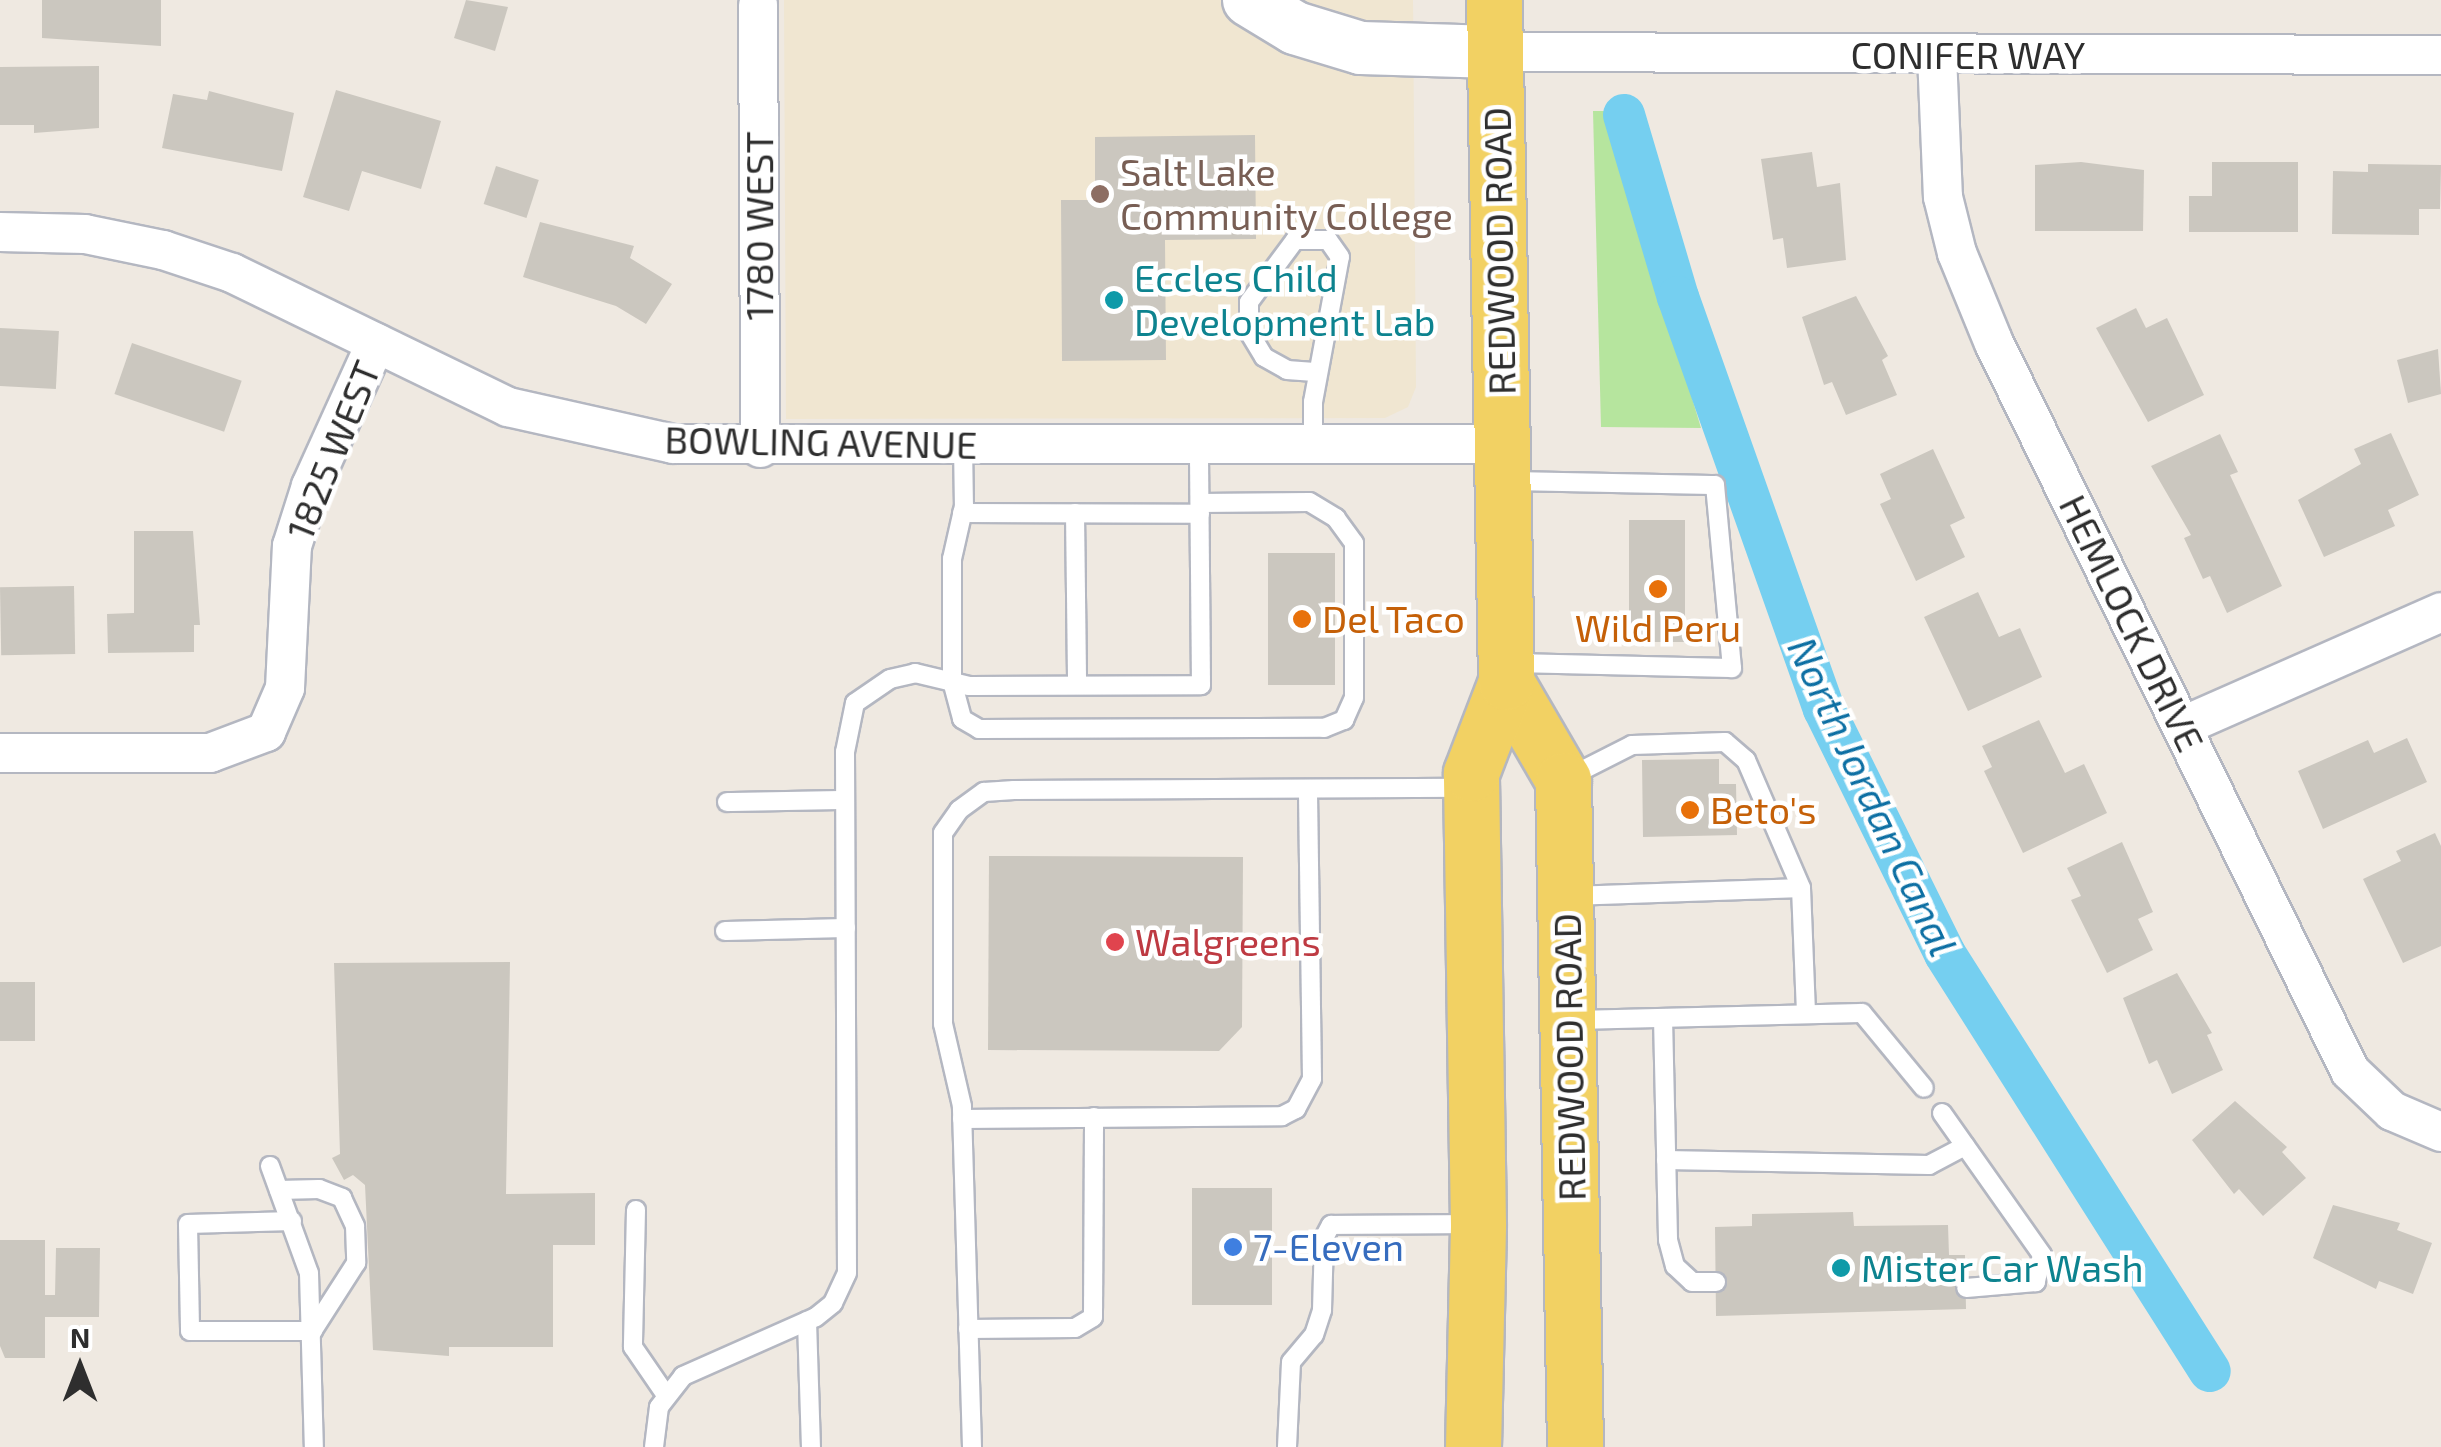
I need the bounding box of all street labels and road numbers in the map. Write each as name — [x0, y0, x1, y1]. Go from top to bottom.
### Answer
street label: CONIFER WAY — [1850, 32, 2086, 78]
street label: REDWOOD ROAD — [1474, 107, 1524, 395]
street label: 1780 WEST — [736, 131, 782, 321]
street label: 1825 WEST — [276, 354, 390, 546]
street label: BOWLING AVENUE — [664, 416, 978, 468]
street label: HEMLOCK DRIVE — [2050, 487, 2214, 759]
street label: REDWOOD ROAD — [1544, 913, 1594, 1201]

